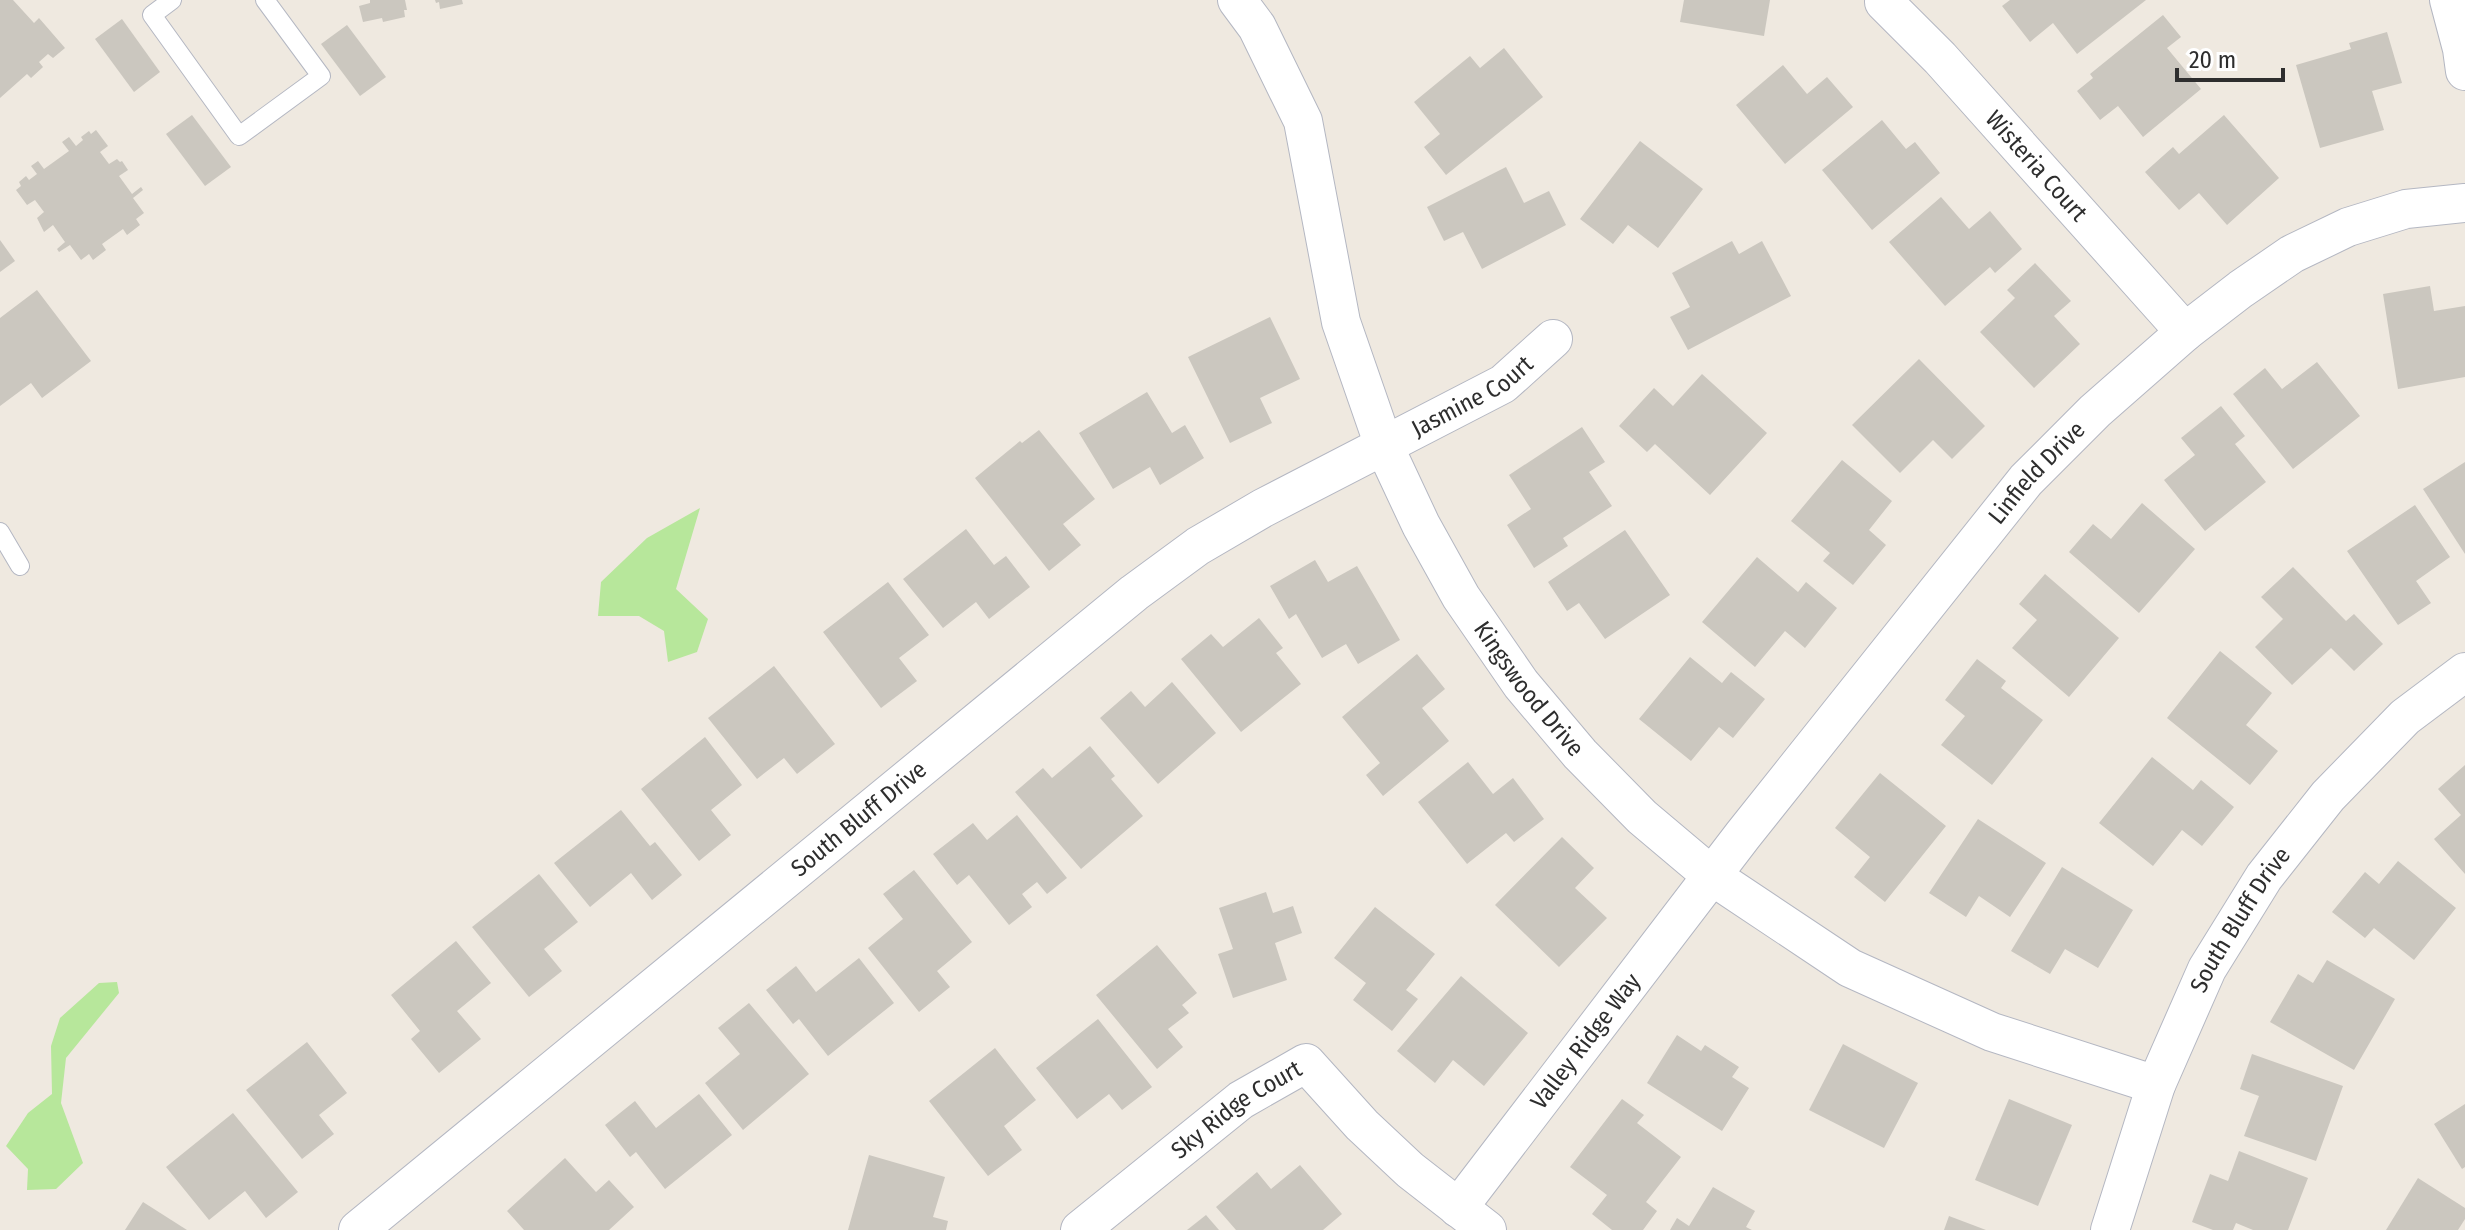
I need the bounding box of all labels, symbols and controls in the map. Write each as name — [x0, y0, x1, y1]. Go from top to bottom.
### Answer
scale bar — [2177, 32, 2283, 82]
text: 20 m — [2189, 46, 2236, 74]
street label: Wisteria Court — [1980, 105, 2093, 227]
street label: Jasmine Court — [1407, 350, 1539, 443]
street label: Linfield Drive — [1983, 415, 2091, 529]
street label: Kingswood Drive — [1468, 616, 1590, 762]
street label: South Bluff Drive — [786, 755, 932, 883]
street label: South Bluff Drive — [2184, 841, 2296, 997]
street label: Valley Ridge Way — [1525, 968, 1646, 1115]
street label: Sky Ridge Court — [1166, 1054, 1307, 1165]

